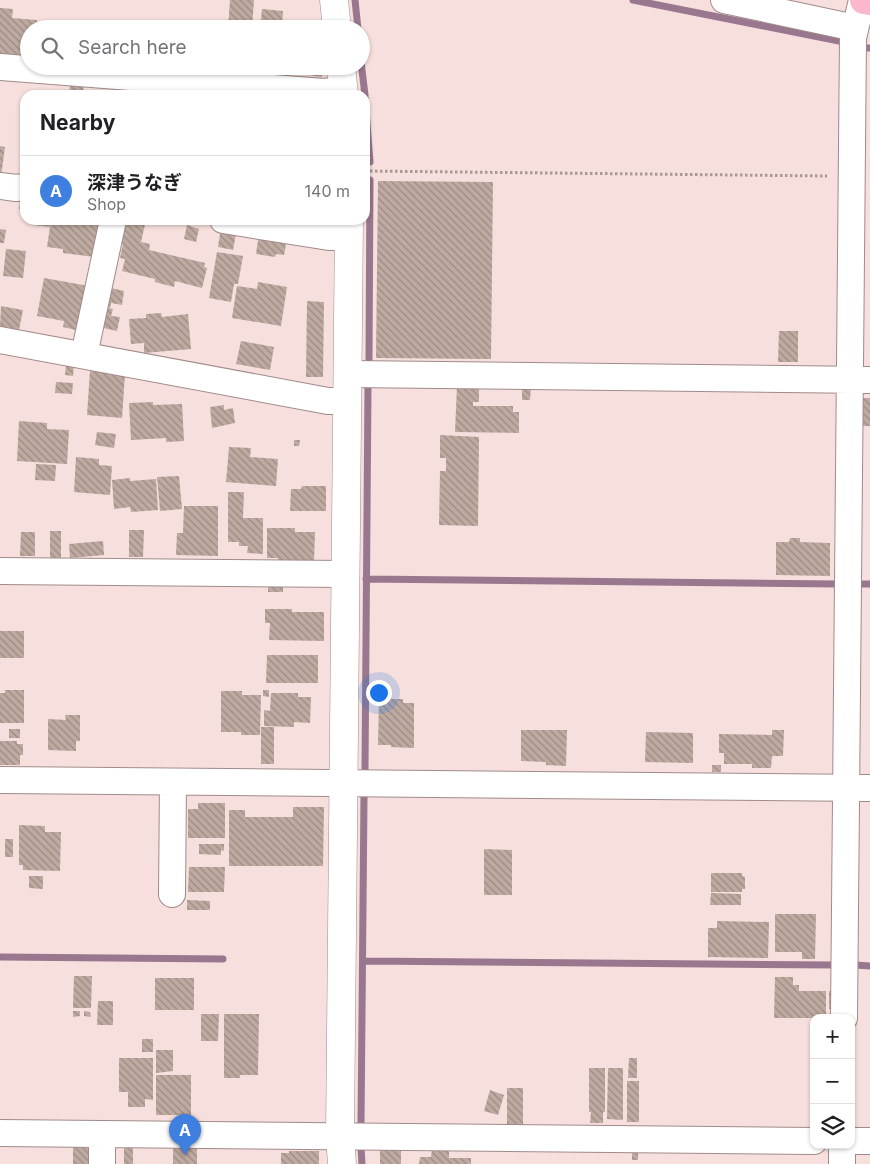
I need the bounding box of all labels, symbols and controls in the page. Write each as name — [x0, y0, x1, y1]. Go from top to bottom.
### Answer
search box — [20, 20, 370, 75]
icon: search — [38, 34, 66, 62]
text: Search here — [78, 36, 187, 59]
text: Nearby — [40, 110, 115, 135]
text: 深津うなぎ — [87, 171, 182, 194]
text: A — [50, 181, 62, 201]
text: 140 m — [305, 181, 350, 201]
text: Shop — [87, 194, 126, 214]
your location — [366, 680, 392, 706]
map controls — [810, 1014, 855, 1149]
button: + — [810, 1014, 855, 1059]
button: − — [810, 1059, 855, 1104]
button: layers — [810, 1104, 855, 1149]
pin: A — [169, 1114, 201, 1155]

